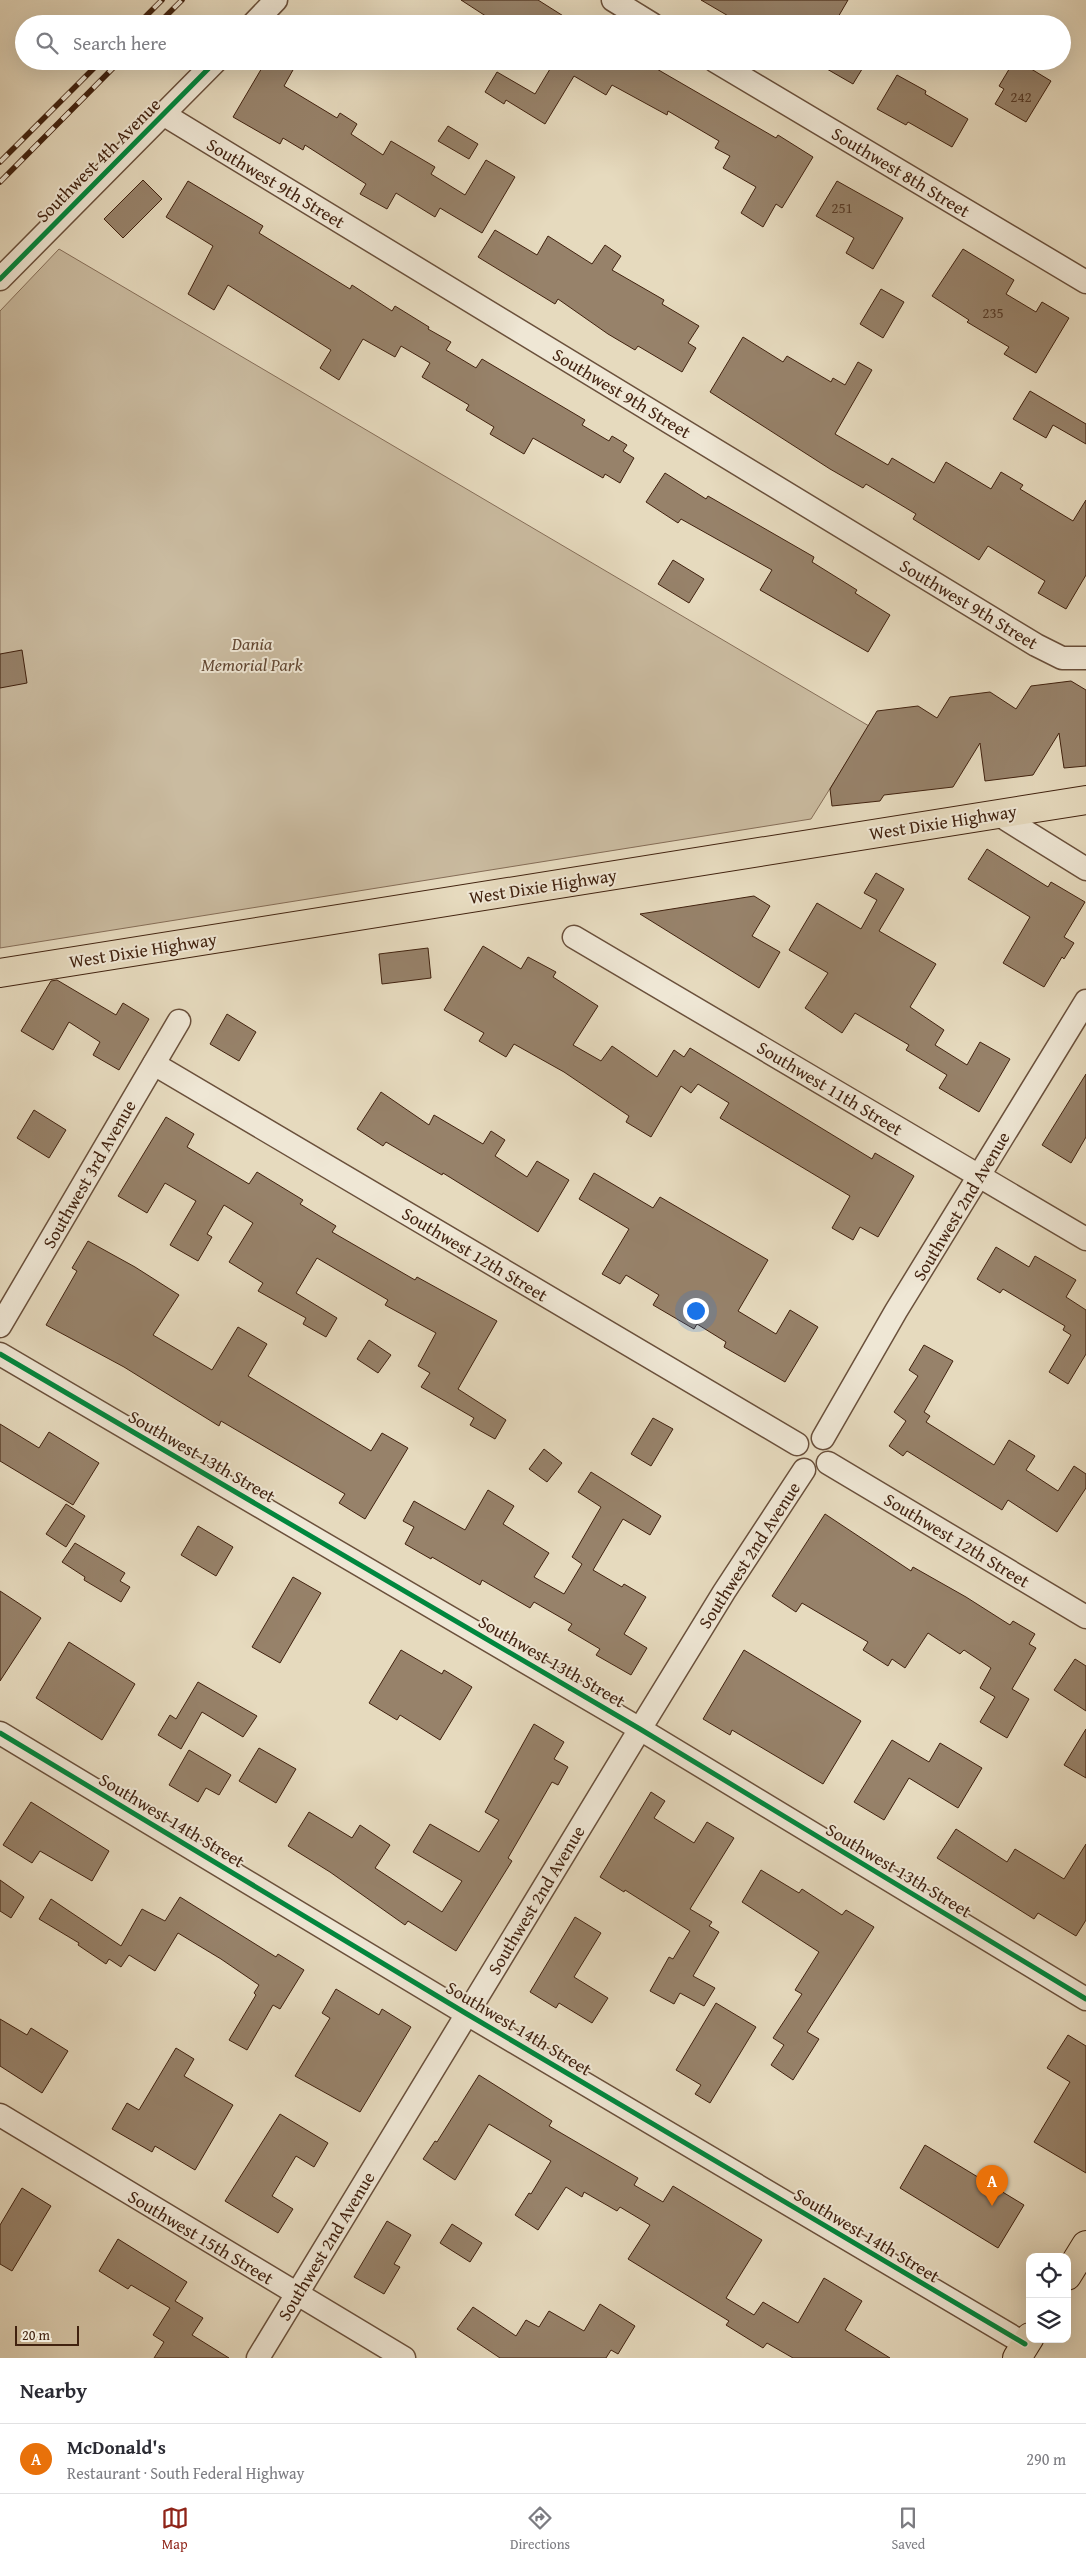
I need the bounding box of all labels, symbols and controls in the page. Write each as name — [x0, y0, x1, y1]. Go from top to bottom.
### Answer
search box — [15, 15, 1071, 70]
icon: search — [33, 29, 61, 57]
text: Search here — [73, 29, 167, 57]
house number: 242 — [1010, 86, 1032, 107]
street label: Southwest 4th Avenue — [29, 91, 167, 229]
street label: Southwest 8th Street — [827, 120, 976, 224]
street label: Southwest 9th Street — [202, 131, 351, 235]
house number: 251 — [831, 197, 853, 218]
house number: 235 — [982, 302, 1004, 323]
street label: Southwest 9th Street — [548, 341, 697, 445]
street label: Southwest 9th Street — [895, 552, 1044, 656]
park label: Dania Memorial Park — [201, 630, 303, 678]
street label: West Dixie Highway — [867, 797, 1019, 847]
street label: West Dixie Highway — [467, 861, 619, 911]
street label: West Dixie Highway — [67, 925, 219, 975]
street label: Southwest 11th Street — [752, 1034, 909, 1143]
street label: Southwest 3rd Avenue — [35, 1095, 143, 1253]
street label: Southwest 2nd Avenue — [906, 1126, 1016, 1286]
street label: Southwest 12th Street — [397, 1200, 554, 1309]
your location — [683, 1298, 709, 1324]
street label: Southwest 13th Street — [123, 1403, 281, 1509]
street label: Southwest 2nd Avenue — [691, 1476, 807, 1634]
street label: Southwest 12th Street — [879, 1486, 1036, 1595]
street label: Southwest 13th Street — [473, 1608, 631, 1714]
street label: Southwest 14th Street — [94, 1766, 251, 1875]
street label: Southwest 13th Street — [821, 1816, 978, 1925]
street label: Southwest 2nd Avenue — [481, 1820, 591, 1980]
street label: Southwest 14th Street — [441, 1974, 598, 2083]
pin: A — [976, 2165, 1008, 2206]
street label: Southwest 2nd Avenue — [271, 2166, 381, 2326]
street label: Southwest 14th Street — [789, 2181, 946, 2290]
street label: Southwest 15th Street — [123, 2183, 280, 2292]
map controls — [1026, 2253, 1071, 2343]
button: locate — [1026, 2253, 1071, 2298]
button: layers — [1026, 2298, 1071, 2343]
scale bar — [15, 2323, 79, 2346]
text: 20 m — [22, 2325, 50, 2345]
text: Nearby — [20, 2375, 87, 2406]
text: McDonald's — [67, 2433, 166, 2461]
text: A — [31, 2447, 41, 2471]
text: 290 m — [1026, 2447, 1066, 2471]
text: Restaurant · South Federal Highway — [67, 2461, 305, 2485]
tab: Map — [161, 2504, 189, 2554]
tab: Directions — [510, 2504, 570, 2554]
tab: Saved — [891, 2504, 925, 2554]

